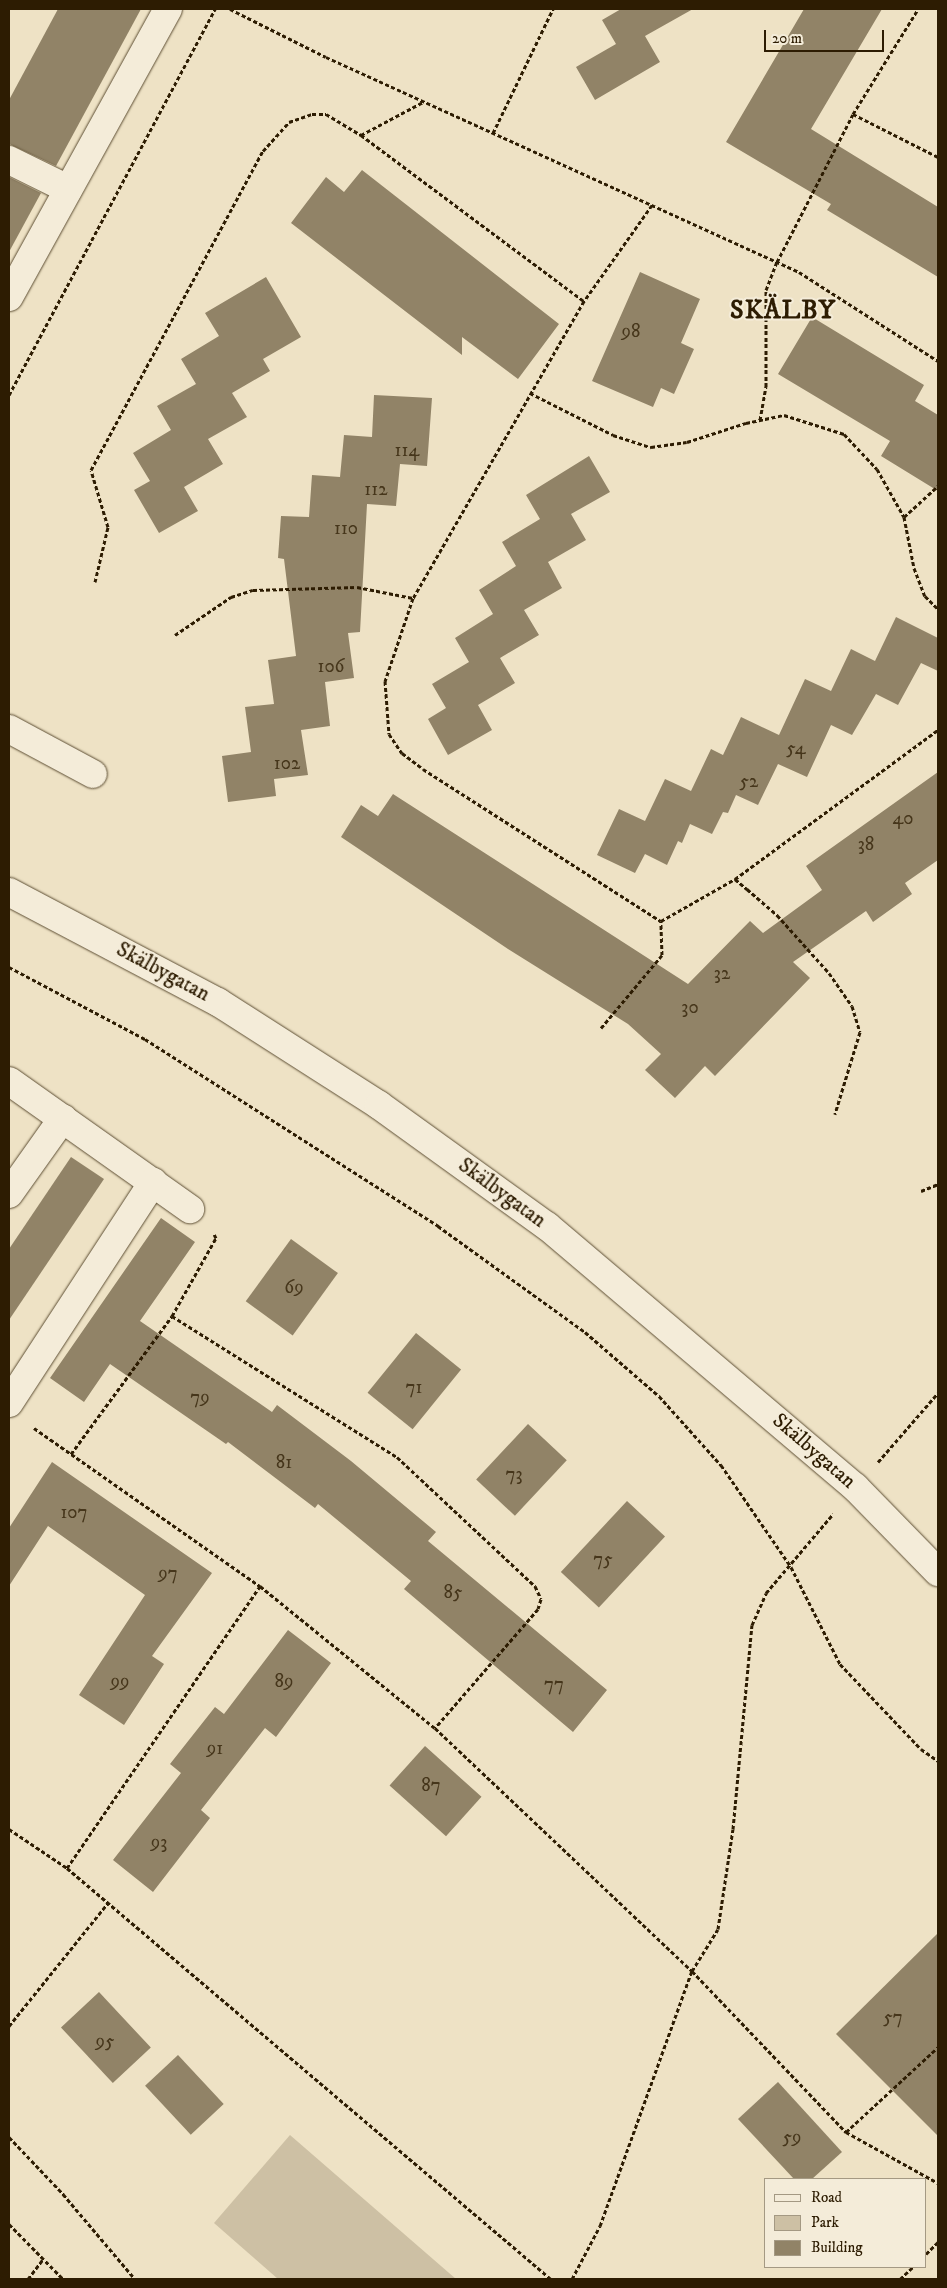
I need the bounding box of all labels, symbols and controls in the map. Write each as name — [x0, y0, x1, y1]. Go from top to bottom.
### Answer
scale bar — [767, 20, 887, 52]
text: 20 m — [772, 29, 802, 48]
district label: SKÄLBY — [729, 295, 837, 327]
house number: 98 — [622, 321, 640, 343]
house number: 114 — [395, 440, 419, 462]
house number: 112 — [364, 479, 388, 501]
house number: 110 — [334, 518, 358, 540]
house number: 106 — [317, 656, 345, 678]
house number: 54 — [786, 738, 806, 760]
house number: 102 — [274, 753, 300, 775]
house number: 52 — [740, 771, 758, 793]
house number: 40 — [892, 808, 914, 830]
house number: 38 — [858, 834, 874, 856]
street label: Skälbygatan — [112, 937, 214, 1007]
house number: 32 — [714, 963, 730, 985]
house number: 30 — [681, 997, 699, 1019]
street label: Skälbygatan — [453, 1153, 551, 1233]
house number: 69 — [284, 1277, 304, 1299]
house number: 71 — [406, 1377, 422, 1399]
house number: 79 — [190, 1387, 210, 1409]
street label: Skälbygatan — [767, 1408, 861, 1494]
house number: 81 — [276, 1452, 292, 1474]
house number: 73 — [505, 1464, 523, 1486]
house number: 107 — [60, 1502, 88, 1524]
house number: 75 — [593, 1549, 613, 1571]
house number: 97 — [158, 1563, 178, 1585]
house number: 85 — [444, 1582, 462, 1604]
house number: 99 — [111, 1671, 129, 1693]
house number: 89 — [275, 1671, 293, 1693]
house number: 77 — [544, 1674, 564, 1696]
house number: 91 — [207, 1738, 223, 1760]
house number: 87 — [421, 1775, 441, 1797]
house number: 93 — [151, 1832, 167, 1854]
house number: 57 — [883, 2007, 903, 2029]
house number: 95 — [96, 2031, 114, 2053]
house number: 59 — [783, 2127, 801, 2149]
legend — [764, 2178, 927, 2268]
text: Road — [811, 2188, 842, 2207]
text: Park — [811, 2213, 839, 2232]
text: Building — [811, 2238, 863, 2257]

